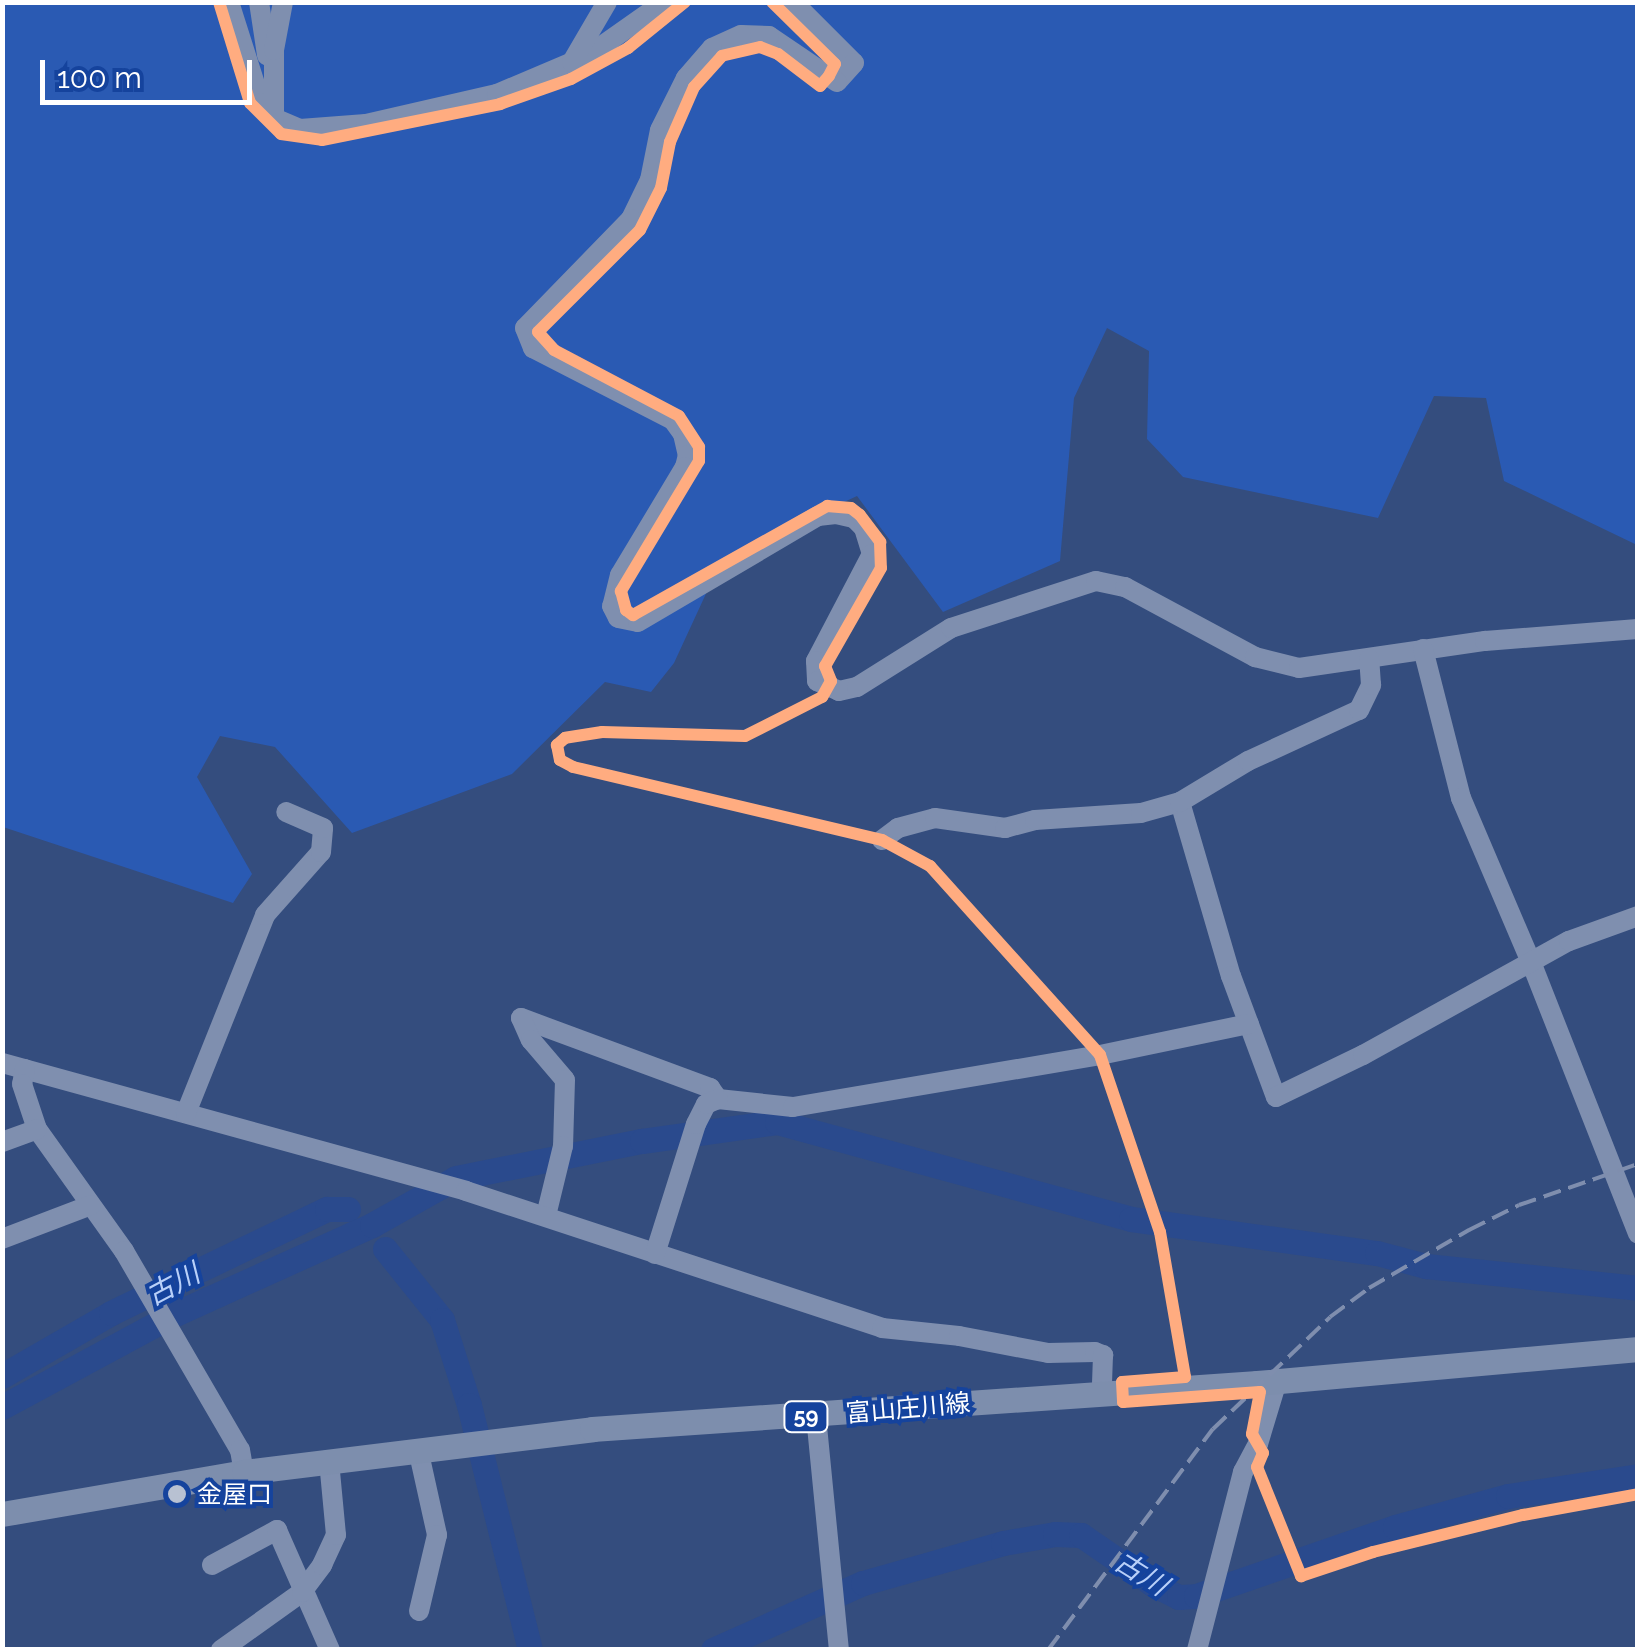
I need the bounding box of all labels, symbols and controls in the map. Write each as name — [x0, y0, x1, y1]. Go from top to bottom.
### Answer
scale bar — [45, 40, 258, 102]
text: 100 m — [57, 60, 142, 95]
water label: 古川 — [140, 1257, 206, 1313]
street label: 富山庄川線 — [844, 1388, 972, 1428]
road number: 59 — [781, 1400, 831, 1434]
place label: 金屋口 — [197, 1479, 272, 1509]
marker: 金屋口 — [166, 1483, 188, 1505]
water label: 古川 — [1108, 1545, 1174, 1603]

